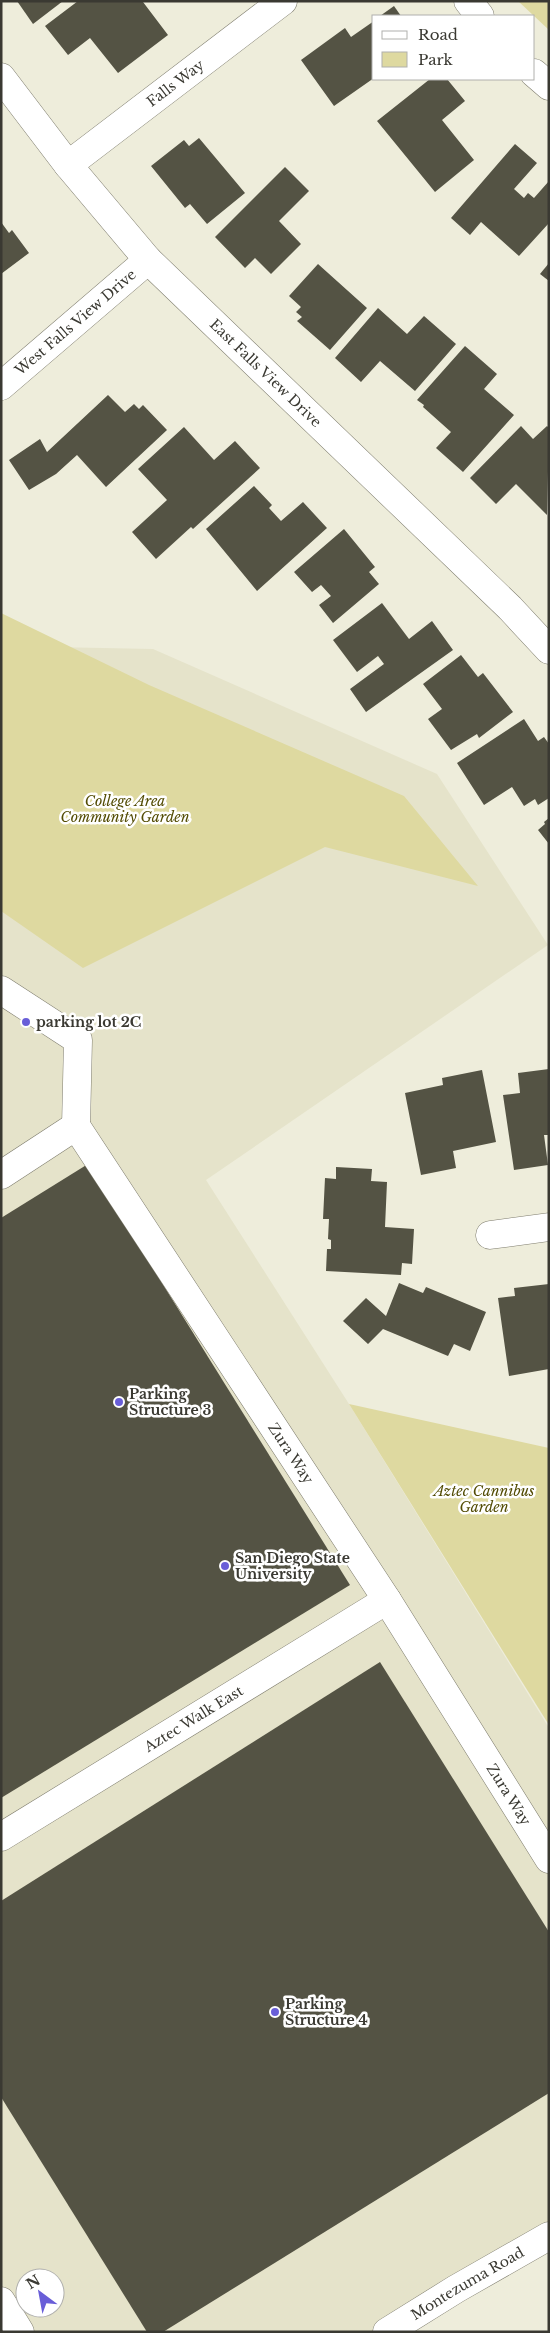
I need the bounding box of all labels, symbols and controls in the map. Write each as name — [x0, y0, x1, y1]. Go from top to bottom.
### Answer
legend — [372, 15, 535, 80]
text: Road — [418, 25, 458, 44]
text: Park — [418, 50, 454, 69]
street label: Falls Way — [143, 56, 208, 111]
street label: West Falls View Drive — [10, 265, 140, 380]
street label: East Falls View Drive — [206, 315, 325, 431]
park label: College Area Community Garden — [61, 792, 190, 826]
place label: parking lot 2C — [36, 1013, 141, 1031]
marker: parking lot 2C — [20, 1016, 32, 1028]
place label: Parking Structure 3 — [129, 1385, 211, 1419]
marker: Parking Structure 3 — [113, 1396, 125, 1408]
street label: Zura Way — [264, 1419, 317, 1487]
park label: Aztec Cannibus Garden — [432, 1482, 534, 1516]
place label: San Diego State University — [235, 1549, 350, 1583]
marker: San Diego State University — [219, 1560, 231, 1572]
street label: Aztec Walk East — [140, 1681, 247, 1756]
street label: Zura Way — [483, 1760, 535, 1829]
place label: Parking Structure 4 — [285, 1995, 368, 2029]
marker: Parking Structure 4 — [269, 2006, 281, 2018]
street label: Montezuma Road — [408, 2243, 528, 2324]
north arrow — [15, 2268, 65, 2318]
text: N — [23, 2271, 43, 2293]

